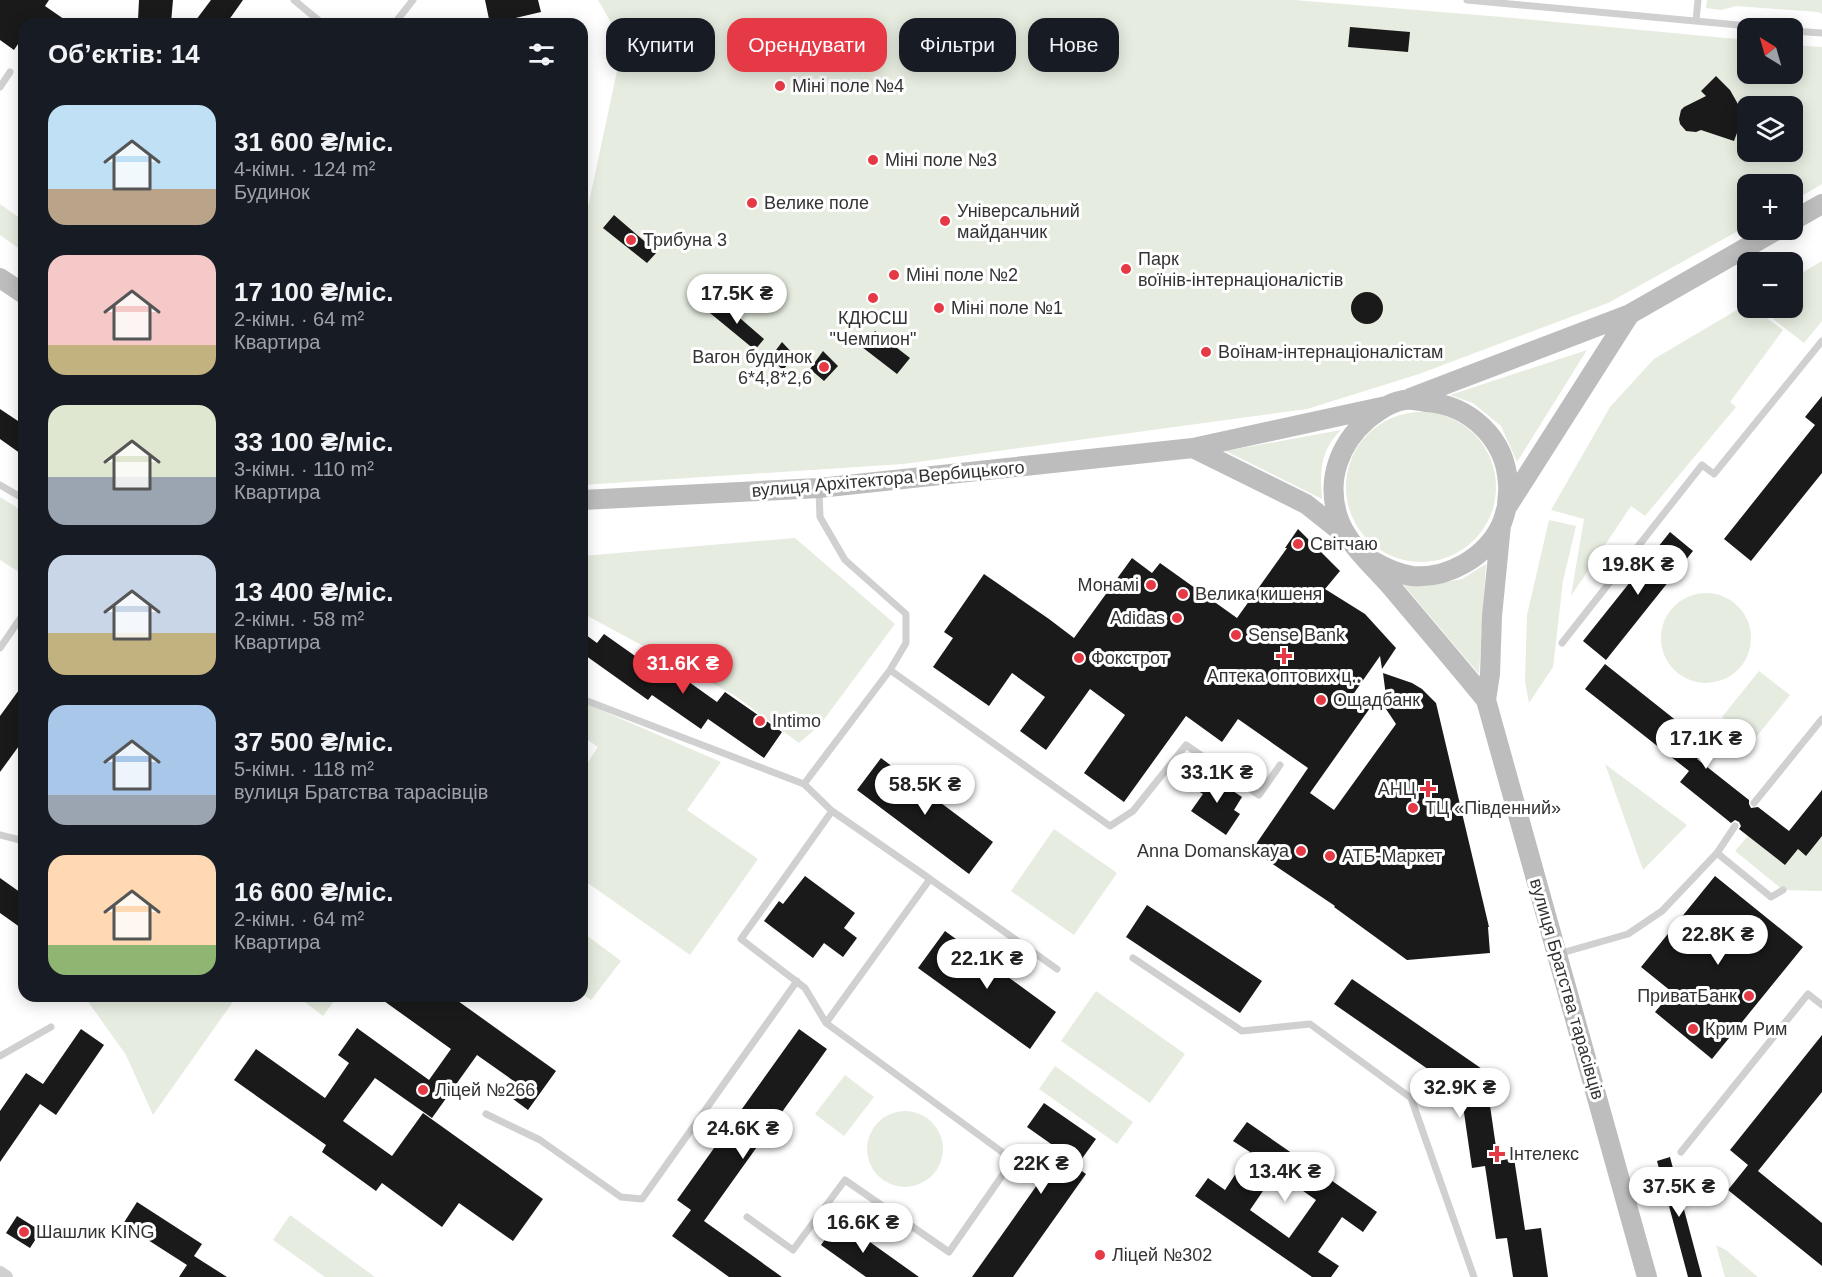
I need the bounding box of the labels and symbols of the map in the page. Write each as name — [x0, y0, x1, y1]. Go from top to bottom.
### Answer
north arrow — [1737, 18, 1803, 84]
place label: Міні поле №4 — [792, 76, 904, 96]
marker: Міні поле №4 — [773, 79, 787, 93]
place label: Міні поле №3 — [885, 150, 997, 170]
marker: Міні поле №3 — [866, 153, 880, 167]
place label: Велике поле — [764, 193, 869, 213]
marker: Велике поле — [745, 196, 759, 210]
place label: Універсальний майданчик — [957, 201, 1080, 242]
marker: Універсальний майданчик — [938, 214, 952, 228]
place label: Трибуна 3 — [643, 230, 727, 250]
marker: Трибуна 3 — [624, 233, 638, 247]
place label: Парк воїнів-інтернаціоналістів — [1138, 249, 1343, 290]
marker: Парк воїнів-інтернаціоналістів — [1119, 262, 1133, 276]
place label: Міні поле №2 — [906, 265, 1018, 285]
marker: Міні поле №2 — [887, 268, 901, 282]
pin: 17.5K ₴ — [682, 274, 792, 325]
marker: КДЮСШ "Чемпион" — [866, 291, 880, 305]
place label: Міні поле №1 — [951, 298, 1063, 318]
marker: Міні поле №1 — [932, 301, 946, 315]
place label: КДЮСШ "Чемпион" — [830, 308, 916, 349]
place label: Воїнам-інтернаціоналістам — [1218, 342, 1444, 362]
marker: Воїнам-інтернаціоналістам — [1199, 345, 1213, 359]
place label: Вагон будинок 6*4,8*2,6 — [692, 347, 812, 388]
marker: Вагон будинок 6*4,8*2,6 — [817, 360, 831, 374]
street label: вулиця Архітектора Вербицького — [751, 457, 1025, 501]
place label: Світчаю — [1310, 534, 1378, 554]
marker: Світчаю — [1291, 537, 1305, 551]
pin: 19.8K ₴ — [1583, 545, 1693, 596]
place label: Монамі — [1077, 575, 1139, 595]
marker: Монамі — [1144, 578, 1158, 592]
place label: Велика кишеня — [1195, 584, 1322, 604]
marker: Велика кишеня — [1176, 587, 1190, 601]
place label: Adidas — [1110, 608, 1165, 628]
marker: Adidas — [1170, 611, 1184, 625]
place label: Sense Bank — [1248, 625, 1346, 645]
marker: Sense Bank — [1229, 628, 1243, 642]
pin: 31.6K ₴ — [628, 644, 738, 695]
place label: Фокстрот — [1091, 648, 1168, 668]
marker: Аптека оптових ц‥ — [1277, 649, 1291, 663]
marker: Фокстрот — [1072, 651, 1086, 665]
place label: Аптека оптових ц‥ — [1207, 666, 1361, 686]
place label: Ощадбанк — [1333, 690, 1420, 710]
marker: Ощадбанк — [1314, 693, 1328, 707]
place label: Intimo — [772, 711, 821, 731]
marker: Intimo — [753, 714, 767, 728]
pin: 17.1K ₴ — [1651, 719, 1761, 770]
pin: 33.1K ₴ — [1162, 753, 1272, 804]
pin: 58.5K ₴ — [870, 765, 980, 816]
place label: АНЦ — [1378, 779, 1416, 799]
marker: АНЦ — [1421, 782, 1435, 796]
place label: ТЦ «Південний» — [1425, 798, 1561, 818]
marker: ТЦ «Південний» — [1406, 801, 1420, 815]
place label: Anna Domanskaya — [1137, 841, 1290, 861]
marker: Anna Domanskaya — [1294, 844, 1308, 858]
place label: АТБ-Маркет — [1342, 846, 1442, 866]
marker: АТБ-Маркет — [1323, 849, 1337, 863]
street label: вулиця Братства тарасівців — [1526, 876, 1608, 1102]
pin: 22.8K ₴ — [1663, 915, 1773, 966]
pin: 22.1K ₴ — [932, 939, 1042, 990]
place label: ПриватБанк — [1637, 986, 1737, 1006]
marker: ПриватБанк — [1742, 989, 1756, 1003]
place label: Крим Рим — [1705, 1019, 1787, 1039]
marker: Крим Рим — [1686, 1022, 1700, 1036]
pin: 32.9K ₴ — [1405, 1068, 1515, 1119]
place label: Ліцей №266 — [435, 1080, 535, 1100]
marker: Ліцей №266 — [416, 1083, 430, 1097]
pin: 24.6K ₴ — [688, 1109, 798, 1160]
pin: 22K ₴ — [999, 1144, 1083, 1195]
place label: Інтелекс — [1509, 1144, 1579, 1164]
marker: Інтелекс — [1490, 1147, 1504, 1161]
pin: 13.4K ₴ — [1230, 1152, 1340, 1203]
pin: 37.5K ₴ — [1624, 1167, 1734, 1218]
pin: 16.6K ₴ — [808, 1203, 918, 1254]
place label: Шашлик KING — [36, 1222, 154, 1242]
marker: Шашлик KING — [17, 1225, 31, 1239]
place label: Ліцей №302 — [1112, 1245, 1212, 1265]
marker: Ліцей №302 — [1093, 1248, 1107, 1262]

